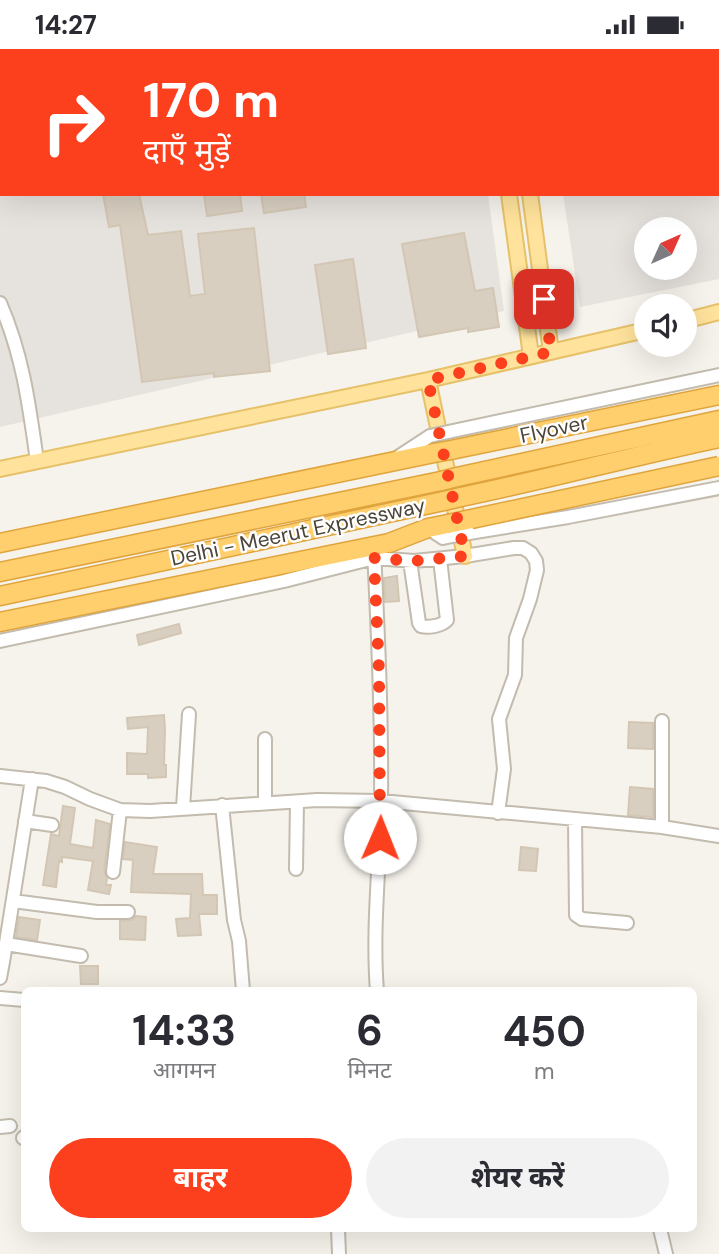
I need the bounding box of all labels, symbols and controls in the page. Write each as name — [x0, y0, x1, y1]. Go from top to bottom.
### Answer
text: 14:27 — [35, 8, 97, 42]
text: 170 m — [143, 68, 279, 132]
icon: right — [28, 77, 119, 168]
text: दाएँ मुड़ें — [143, 130, 231, 172]
north arrow — [634, 217, 696, 280]
map controls — [634, 217, 697, 357]
pin — [514, 269, 574, 329]
icon: arrive — [525, 280, 563, 318]
button: sound — [634, 294, 697, 357]
street label: Flyover — [517, 408, 591, 450]
street label: Delhi - Meerut Expressway — [168, 491, 428, 573]
position arrow — [343, 801, 417, 875]
text: 14:33 — [132, 1003, 236, 1058]
text: 6 — [356, 1003, 383, 1058]
text: 450 — [503, 1004, 586, 1059]
text: आगमन — [153, 1055, 216, 1085]
text: मिनट — [347, 1055, 392, 1085]
text: m — [534, 1056, 555, 1086]
button: बाहर — [49, 1138, 352, 1218]
button: शेयर करें — [366, 1138, 669, 1218]

